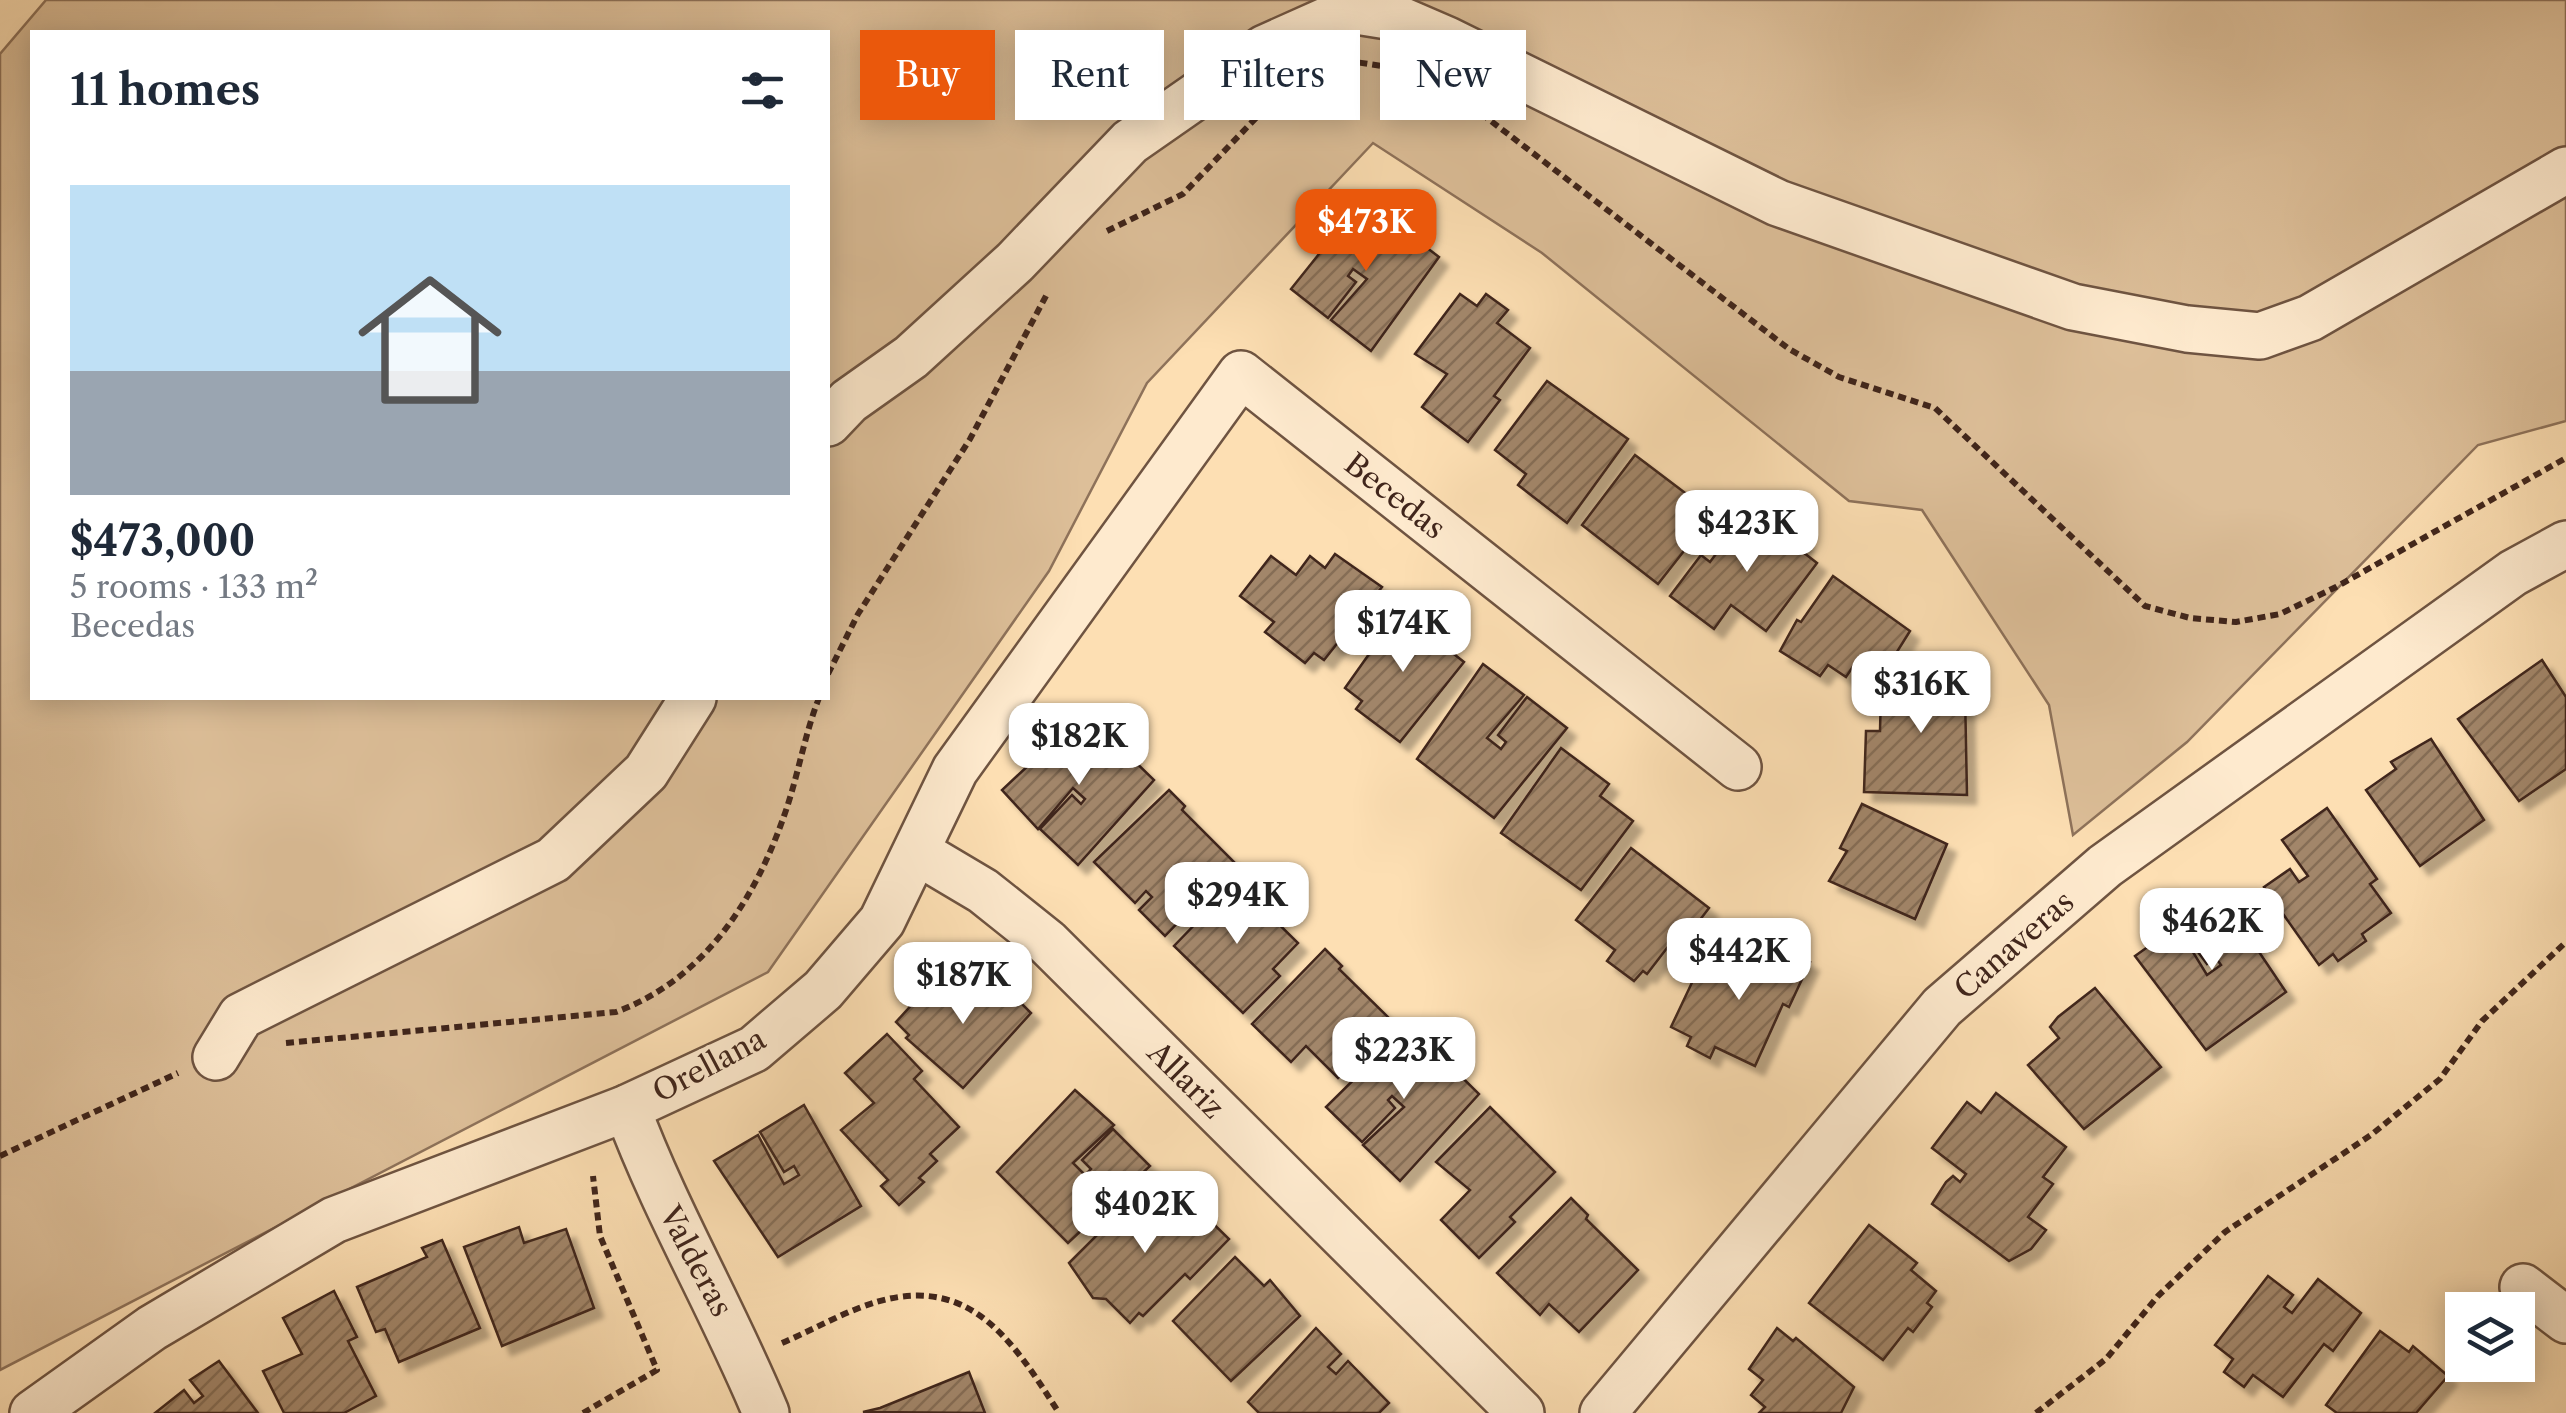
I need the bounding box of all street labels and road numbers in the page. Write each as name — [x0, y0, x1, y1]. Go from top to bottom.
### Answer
street label: Becedas — [1337, 445, 1453, 547]
street label: Canaveras — [1947, 883, 2081, 1007]
street label: Orellana — [646, 1020, 772, 1110]
street label: Allariz — [1139, 1033, 1232, 1126]
street label: Valderas — [651, 1198, 741, 1323]

